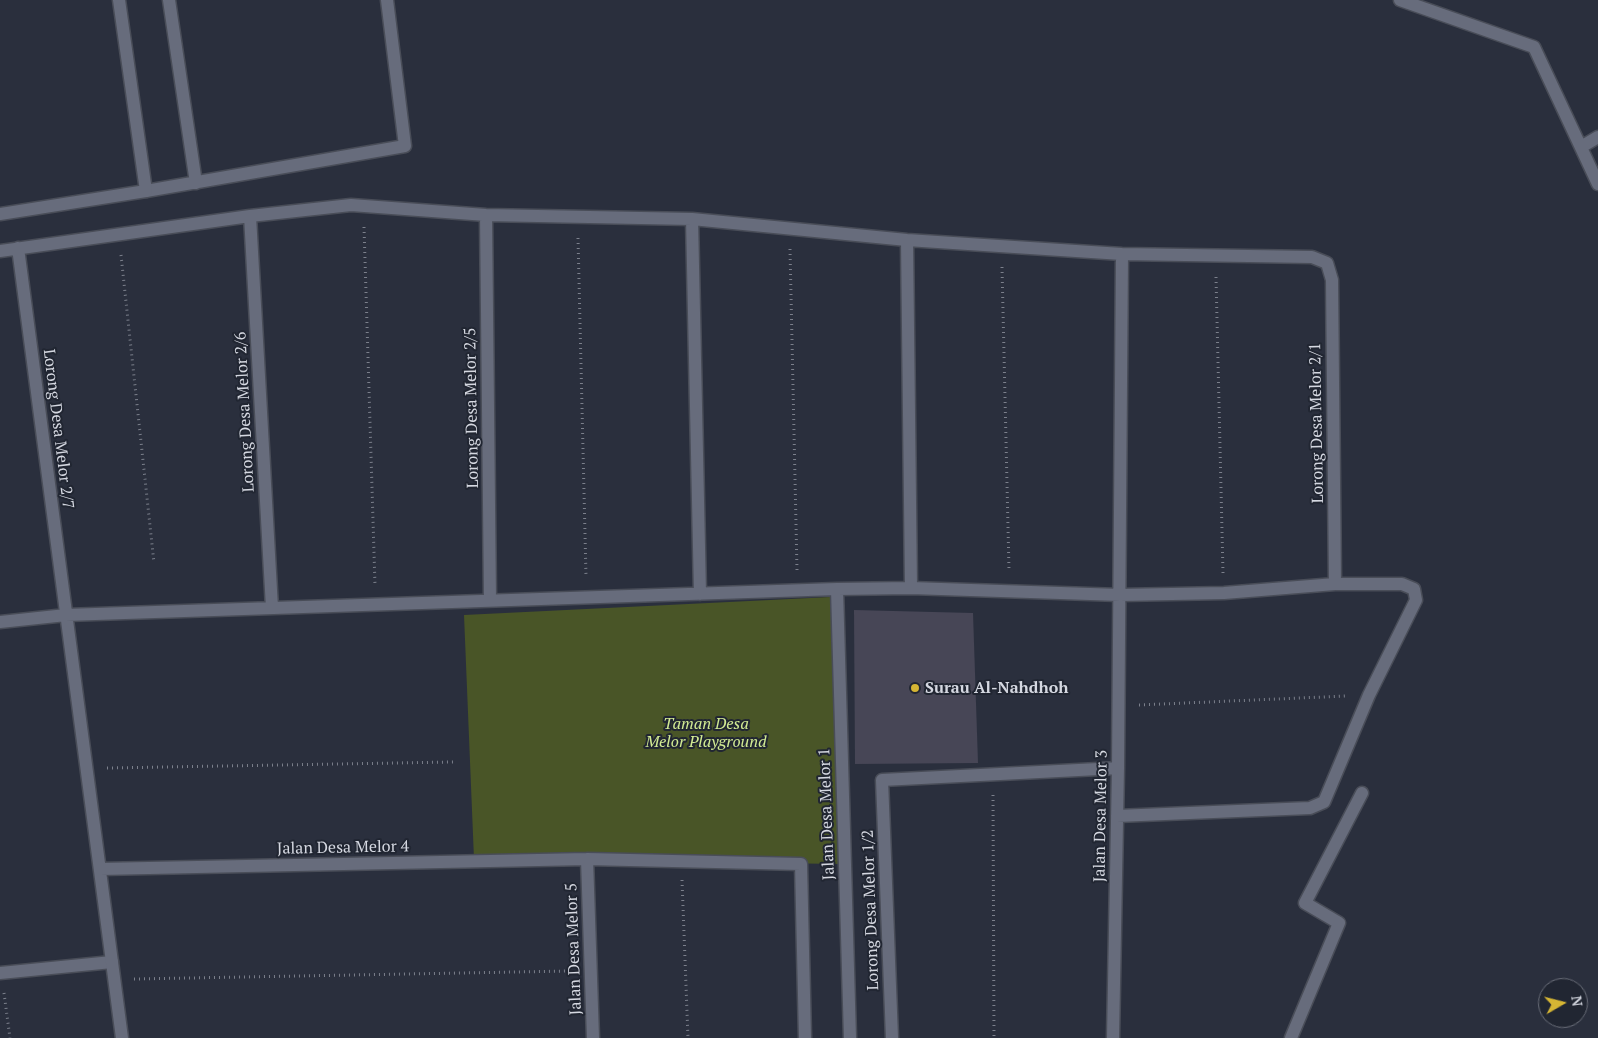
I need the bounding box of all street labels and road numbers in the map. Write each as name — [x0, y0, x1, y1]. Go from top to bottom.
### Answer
street label: Lorong Desa Melor 2/5 — [461, 327, 483, 489]
street label: Lorong Desa Melor 2/6 — [231, 331, 259, 493]
street label: Lorong Desa Melor 2/1 — [1306, 342, 1328, 504]
street label: Lorong Desa Melor 2/7 — [39, 348, 77, 510]
street label: Jalan Desa Melor 1 — [815, 748, 839, 880]
street label: Jalan Desa Melor 3 — [1090, 750, 1112, 882]
street label: Lorong Desa Melor 1/2 — [859, 829, 883, 991]
street label: Jalan Desa Melor 4 — [277, 837, 409, 859]
street label: Jalan Desa Melor 5 — [562, 883, 586, 1015]

